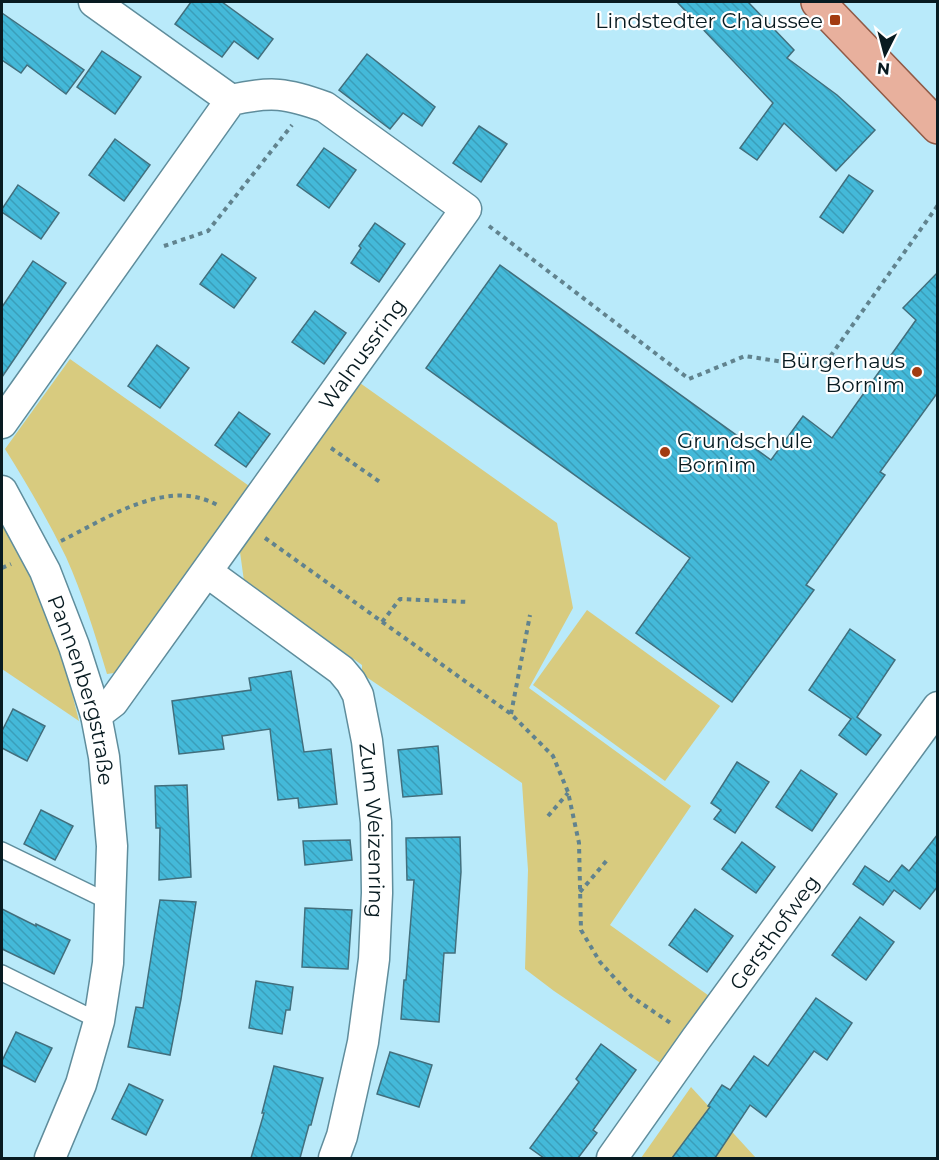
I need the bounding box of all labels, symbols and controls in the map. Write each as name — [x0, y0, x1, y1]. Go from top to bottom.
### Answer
place label: Lindstedter Chaussee — [595, 8, 823, 33]
marker: Lindstedter Chaussee — [828, 13, 842, 27]
north arrow — [855, 24, 915, 84]
text: N — [876, 58, 891, 79]
street label: Walnussring — [313, 293, 411, 415]
place label: Bürgerhaus Bornim — [781, 348, 905, 397]
marker: Bürgerhaus Bornim — [910, 365, 924, 379]
place label: Grundschule Bornim — [677, 428, 813, 477]
marker: Grundschule Bornim — [658, 445, 672, 459]
street label: Pannenbergstraße — [43, 591, 119, 786]
street label: Zum Weizenring — [355, 741, 390, 919]
street label: Gersthofweg — [724, 870, 824, 994]

